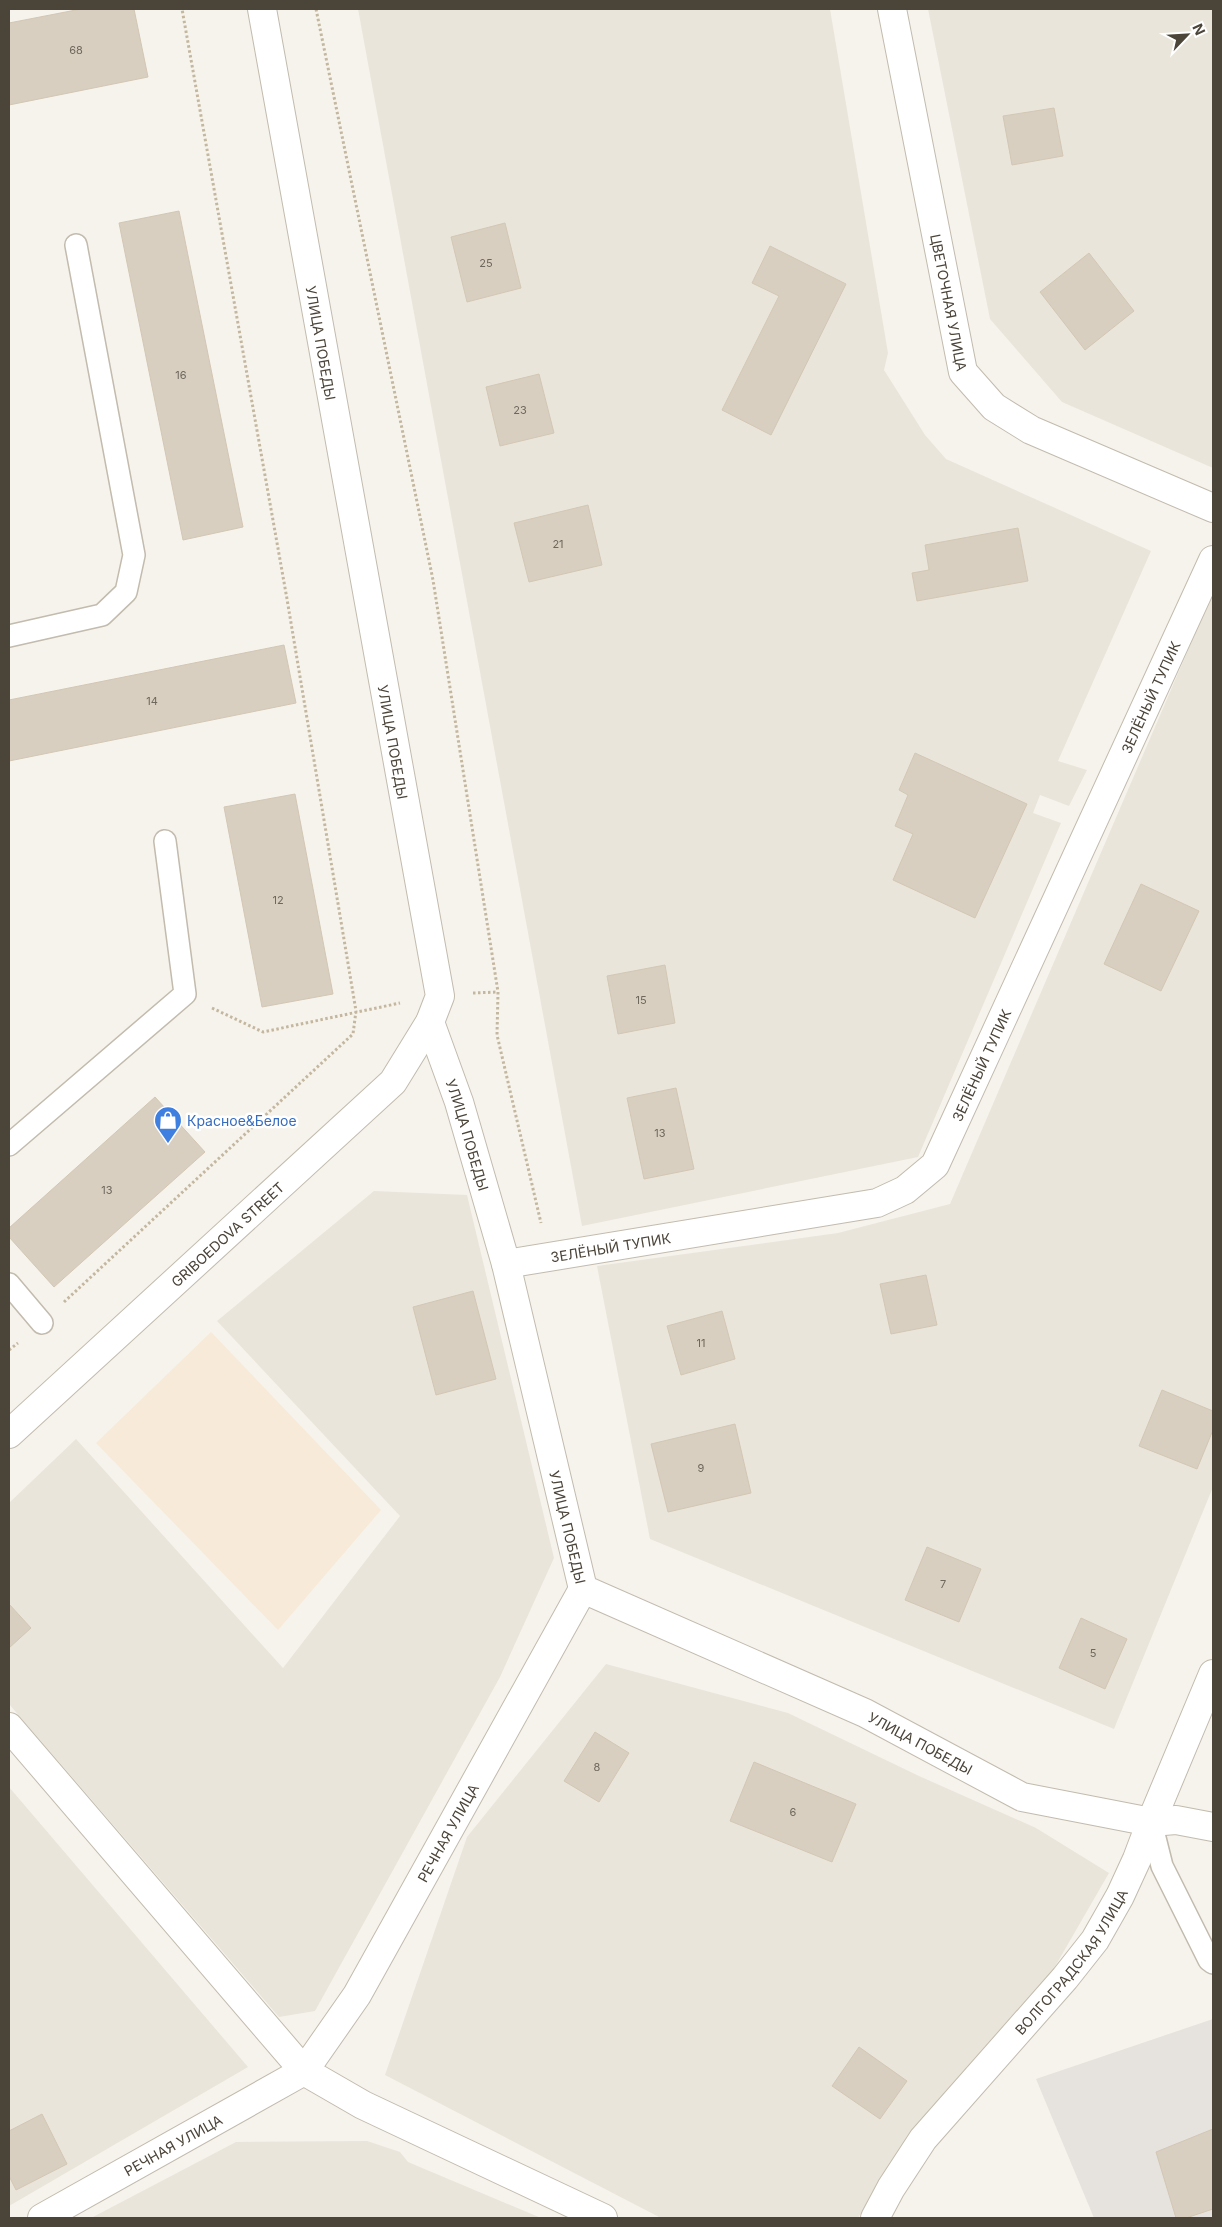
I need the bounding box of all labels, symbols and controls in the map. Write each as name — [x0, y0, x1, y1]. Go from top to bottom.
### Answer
north arrow — [1162, 10, 1212, 60]
text: N — [1189, 21, 1209, 38]
house number: 68 — [69, 43, 83, 57]
street label: ЦВЕТОЧНАЯ УЛИЦА — [928, 232, 971, 373]
house number: 25 — [479, 256, 493, 270]
street label: УЛИЦА ПОБЕДЫ — [303, 284, 339, 402]
house number: 16 — [175, 368, 187, 382]
house number: 23 — [513, 403, 527, 417]
house number: 21 — [552, 537, 564, 551]
street label: ЗЕЛЁНЫЙ ТУПИК — [1117, 638, 1183, 756]
street label: УЛИЦА ПОБЕДЫ — [375, 683, 411, 801]
house number: 14 — [146, 694, 158, 708]
house number: 12 — [272, 893, 284, 907]
house number: 15 — [635, 993, 647, 1007]
street label: ЗЕЛЁНЫЙ ТУПИК — [948, 1006, 1014, 1124]
street label: УЛИЦА ПОБЕДЫ — [443, 1076, 493, 1193]
shop icon: Красное&Белое — [153, 1105, 183, 1144]
place label: Красное&Белое — [187, 1112, 297, 1129]
house number: 13 — [654, 1126, 666, 1140]
street label: GRIBOEDOVA STREET — [167, 1178, 287, 1290]
house number: 13 — [101, 1183, 113, 1197]
street label: ЗЕЛЁНЫЙ ТУПИК — [549, 1228, 672, 1265]
house number: 11 — [697, 1336, 705, 1350]
house number: 9 — [698, 1461, 705, 1475]
street label: УЛИЦА ПОБЕДЫ — [547, 1469, 590, 1585]
house number: 7 — [940, 1577, 946, 1591]
house number: 5 — [1090, 1646, 1097, 1660]
street label: УЛИЦА ПОБЕДЫ — [866, 1708, 976, 1778]
house number: 8 — [594, 1760, 601, 1774]
street label: РЕЧНАЯ УЛИЦА — [413, 1780, 482, 1885]
house number: 6 — [790, 1805, 797, 1819]
street label: ВОЛГОГРАДСКАЯ УЛИЦА — [1011, 1886, 1131, 2038]
street label: РЕЧНАЯ УЛИЦА — [121, 2110, 225, 2179]

